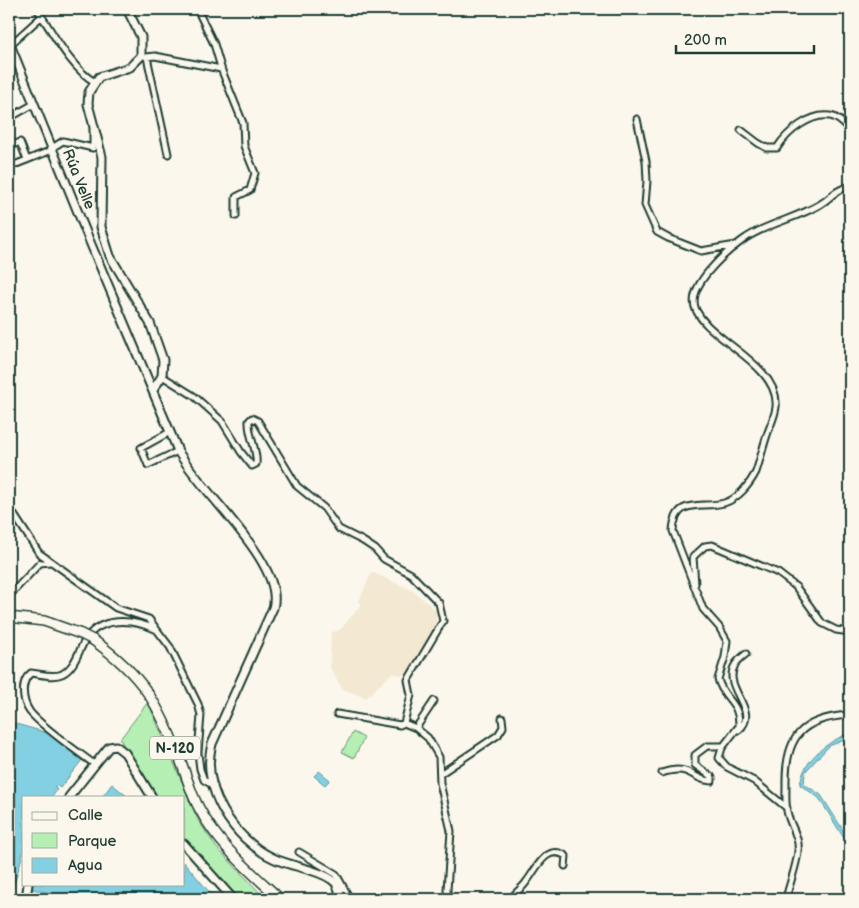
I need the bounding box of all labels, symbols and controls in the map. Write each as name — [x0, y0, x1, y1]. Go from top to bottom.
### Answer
scale bar — [676, 22, 814, 54]
text: 200 m — [684, 31, 727, 50]
street label: Rúa Velle — [58, 146, 99, 212]
road number: N-120 — [150, 736, 200, 760]
legend — [22, 796, 185, 886]
text: Calle — [68, 806, 103, 825]
text: Parque — [68, 832, 117, 851]
text: Agua — [68, 856, 102, 875]

